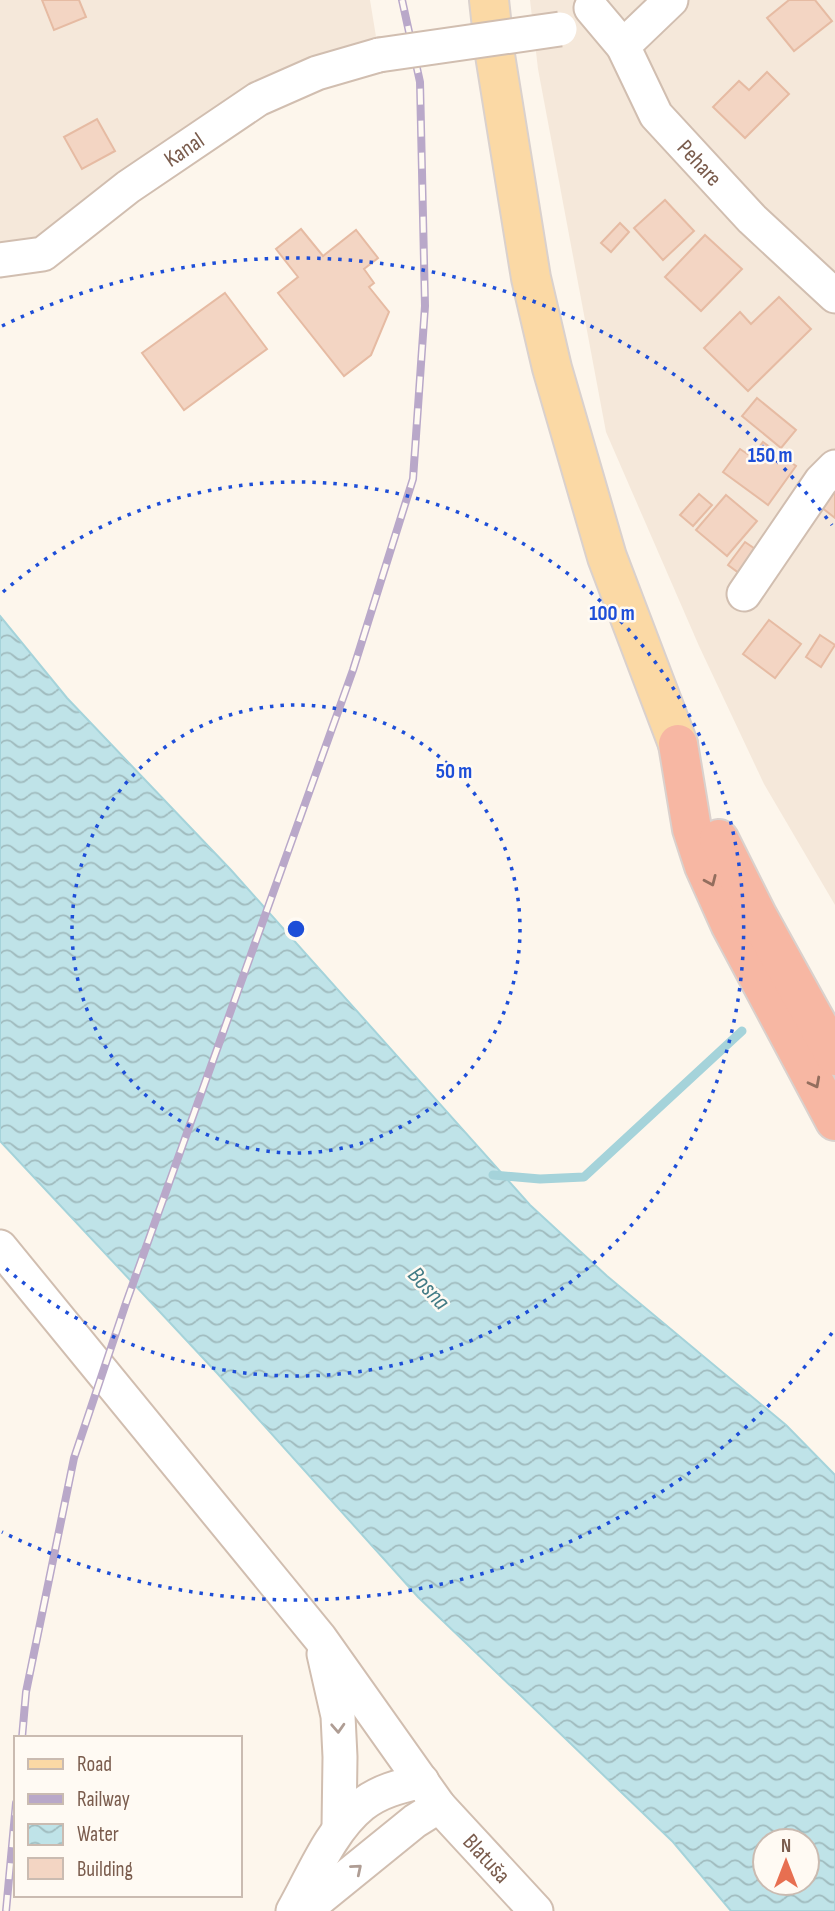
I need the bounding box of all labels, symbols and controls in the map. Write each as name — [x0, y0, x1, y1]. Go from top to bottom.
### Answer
street label: Kanal — [159, 127, 210, 173]
street label: Pehare — [671, 134, 728, 192]
text: 150 m — [748, 443, 792, 468]
text: 100 m — [589, 601, 635, 626]
text: 50 m — [436, 759, 472, 784]
one-way arrow — [703, 874, 717, 886]
centre of rings — [284, 917, 308, 941]
one-way arrow — [807, 1076, 820, 1088]
water label: Bosna — [402, 1261, 456, 1316]
one-way arrow — [331, 1723, 346, 1734]
legend — [14, 1736, 242, 1897]
text: Road — [77, 1752, 112, 1777]
text: Railway — [77, 1787, 130, 1812]
text: Water — [77, 1822, 119, 1847]
north arrow — [751, 1827, 821, 1897]
street label: Blatuša — [457, 1828, 516, 1889]
text: N — [781, 1835, 791, 1858]
text: Building — [77, 1857, 133, 1882]
one-way arrow — [349, 1865, 362, 1877]

